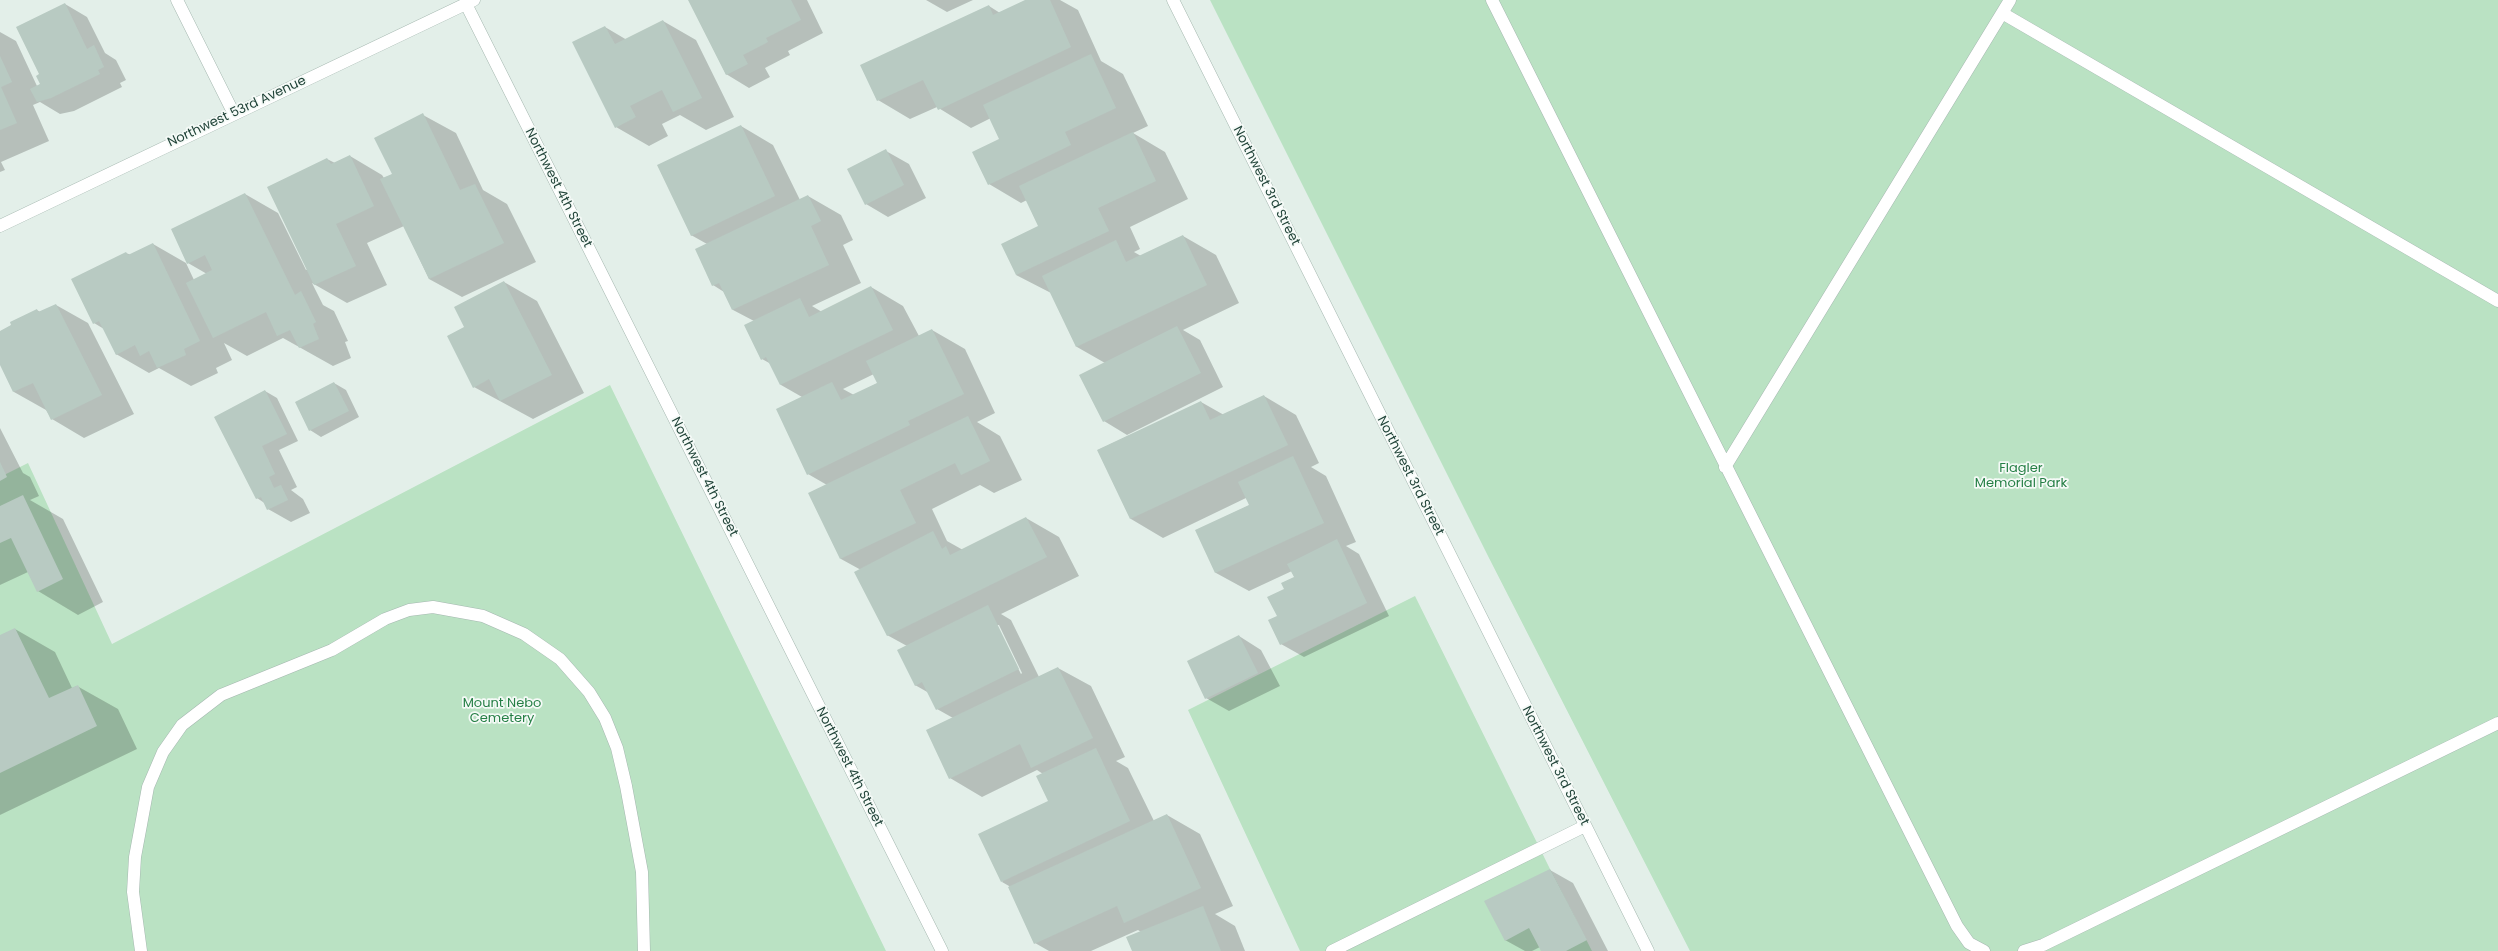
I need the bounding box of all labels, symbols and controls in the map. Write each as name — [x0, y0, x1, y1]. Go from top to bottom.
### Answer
street label: Northwest 53rd Avenue — [165, 73, 309, 151]
street label: Northwest 3rd Street — [1229, 124, 1303, 248]
street label: Northwest 4th Street — [521, 126, 595, 250]
street label: Northwest 3rd Street — [1373, 414, 1447, 538]
street label: Northwest 4th Street — [667, 415, 741, 539]
park label: Flagler Memorial Park — [1975, 461, 2067, 492]
park label: Mount Nebo Cemetery — [463, 696, 541, 727]
street label: Northwest 3rd Street — [1518, 704, 1592, 828]
street label: Northwest 4th Street — [812, 705, 886, 829]

